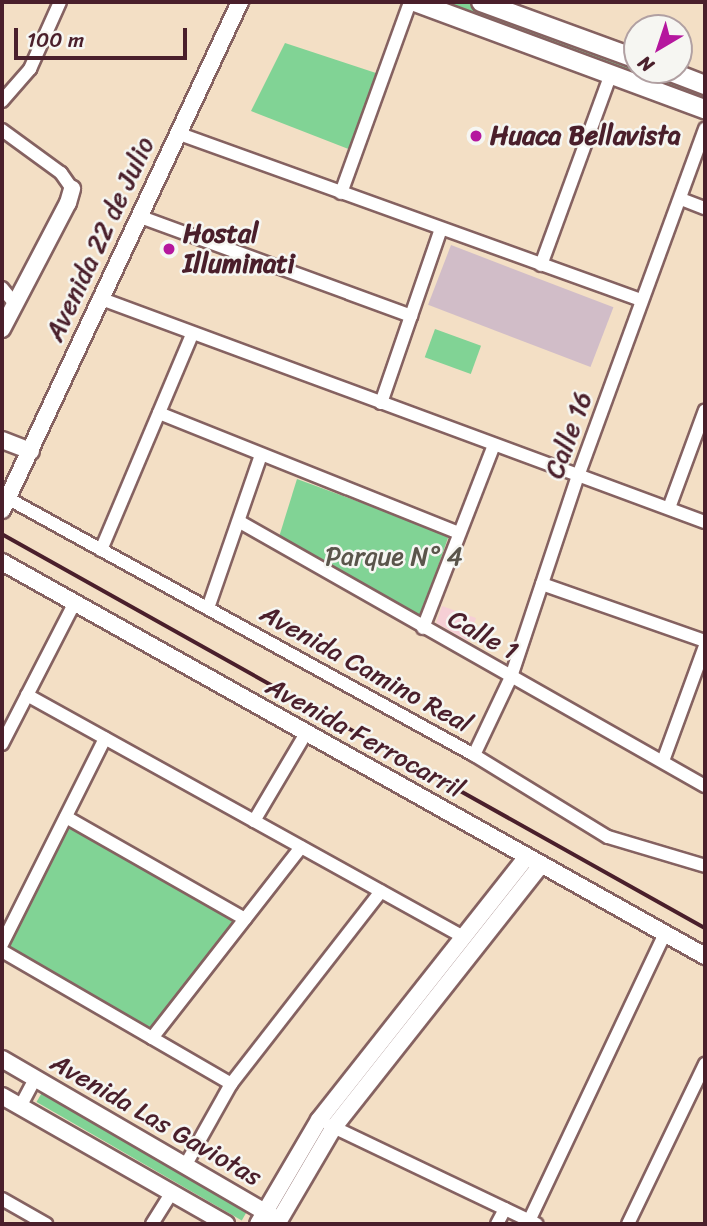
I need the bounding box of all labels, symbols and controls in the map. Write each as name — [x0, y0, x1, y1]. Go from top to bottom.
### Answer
scale bar — [18, 14, 191, 58]
north arrow — [623, 14, 693, 84]
text: 100 m — [27, 21, 84, 59]
text: N — [630, 47, 661, 81]
place label: Huaca Bellavista — [490, 120, 681, 152]
marker: Huaca Bellavista — [468, 128, 484, 144]
street label: Avenida 22 de Julio — [39, 132, 161, 346]
place label: Hostal Illuminati — [183, 218, 295, 280]
marker: Hostal Illuminati — [161, 241, 177, 257]
street label: Calle 16 — [539, 387, 599, 483]
park label: Parque N° 4 — [325, 541, 463, 573]
street label: Avenida Camino Real — [255, 598, 477, 740]
street label: Calle 1 — [442, 603, 524, 667]
street label: Avenida Ferrocarril — [261, 671, 469, 805]
street label: Avenida Las Gaviotas — [45, 1047, 267, 1193]

